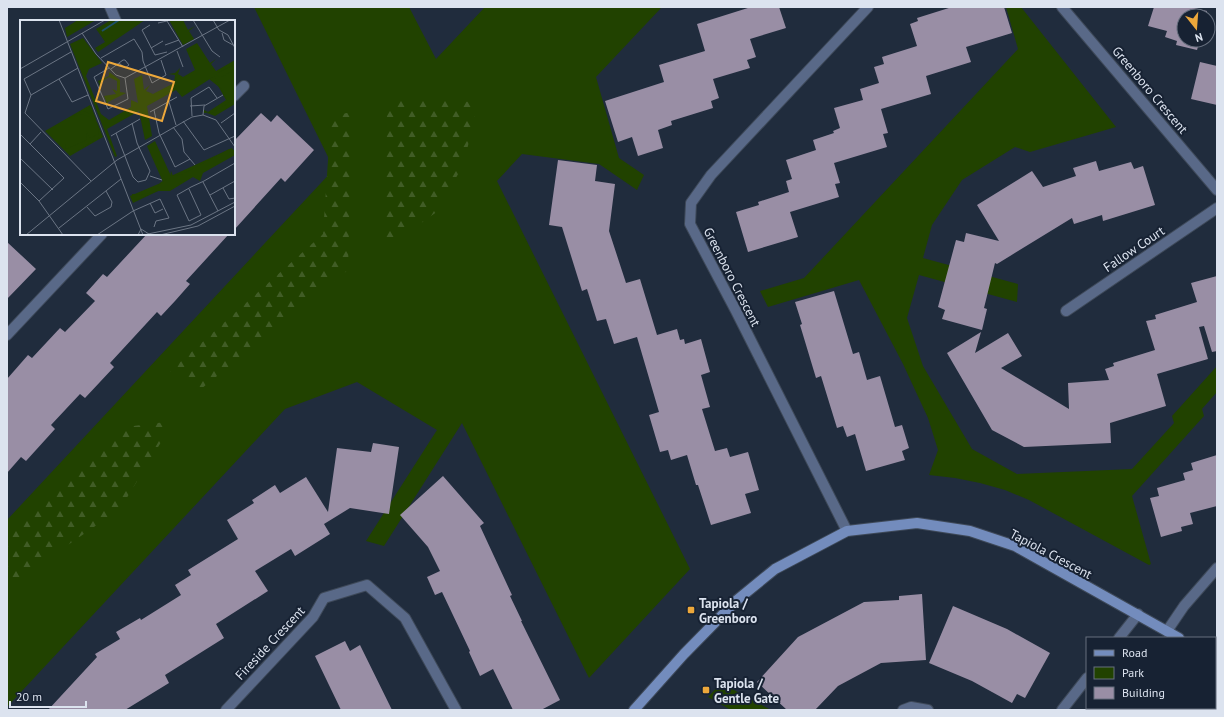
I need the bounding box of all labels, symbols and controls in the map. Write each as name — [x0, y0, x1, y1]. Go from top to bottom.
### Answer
north arrow — [1176, 8, 1216, 48]
inset map — [20, 20, 235, 235]
text: N — [1193, 30, 1204, 45]
street label: Greenboro Crescent — [1109, 43, 1192, 138]
street label: Fallow Court — [1100, 222, 1168, 276]
street label: Greenboro Crescent — [700, 225, 765, 330]
street label: Tapiola Crescent — [1007, 525, 1096, 583]
place label: Tapiola / Greenboro — [699, 595, 757, 627]
street label: Fireside Crescent — [232, 602, 309, 683]
marker: Tapiola / Greenboro — [686, 605, 696, 615]
legend — [1086, 637, 1216, 709]
text: Road — [1122, 645, 1147, 660]
text: Park — [1122, 665, 1144, 680]
place label: Tapiola / Gentle Gate — [714, 675, 780, 707]
scale bar — [10, 683, 86, 709]
marker: Tapiola / Gentle Gate — [701, 685, 711, 695]
text: Building — [1122, 685, 1165, 700]
text: 20 m — [16, 689, 42, 704]

